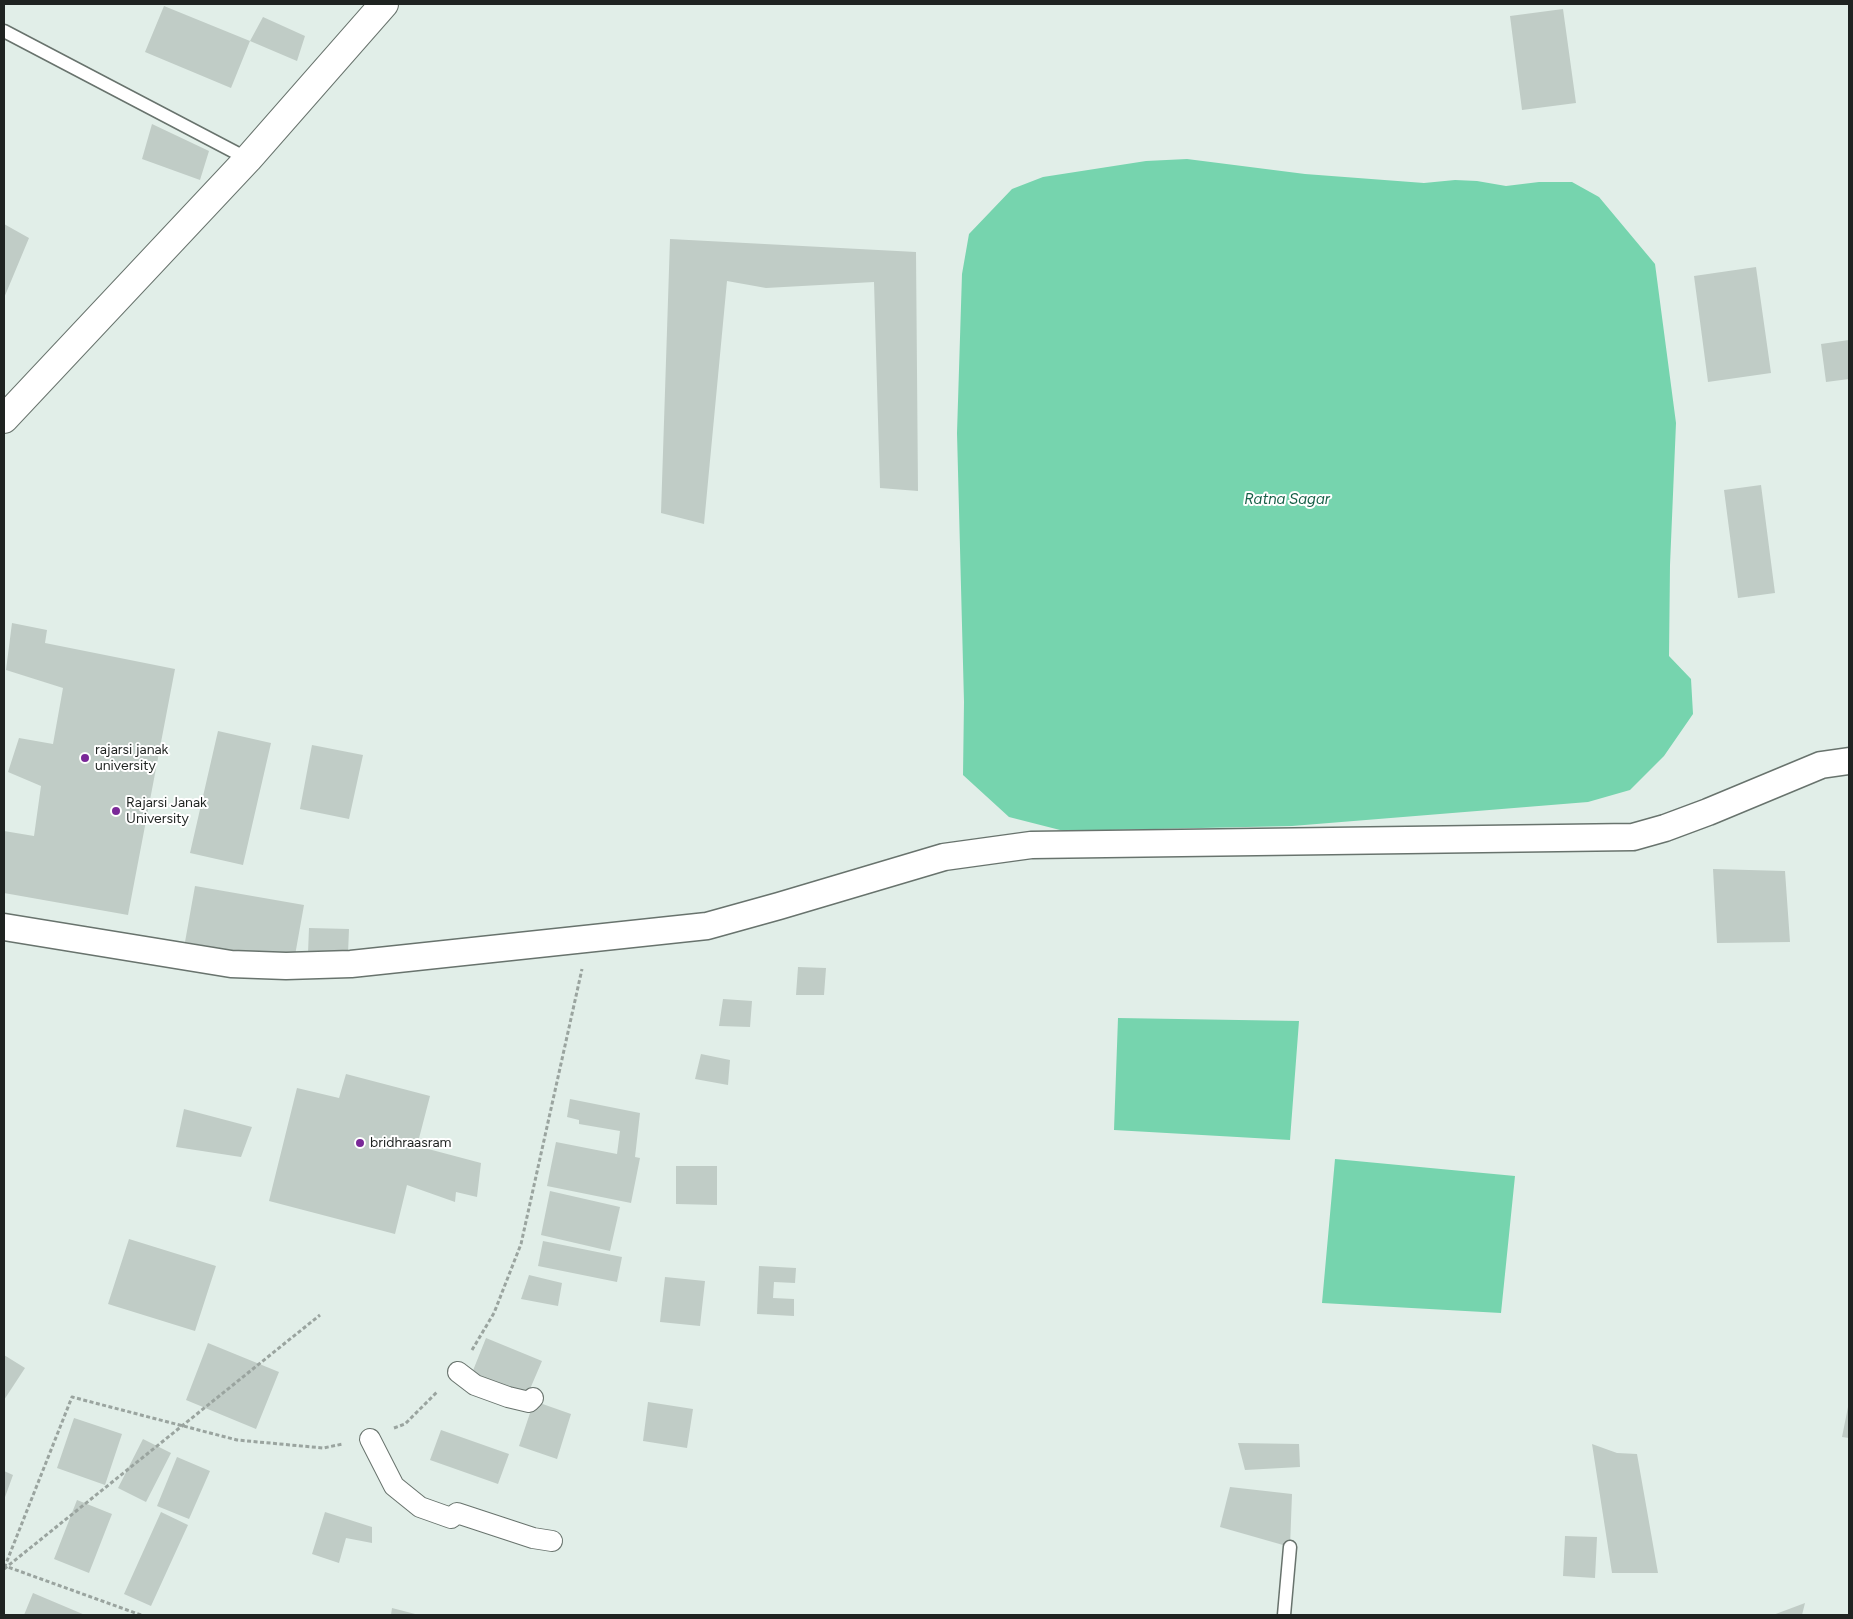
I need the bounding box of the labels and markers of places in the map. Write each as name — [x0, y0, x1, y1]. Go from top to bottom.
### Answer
place label: rajarsi janak university — [95, 742, 168, 774]
marker: rajarsi janak university — [79, 752, 91, 764]
place label: Rajarsi Janak University — [126, 795, 207, 828]
marker: Rajarsi Janak University — [110, 805, 122, 817]
place label: bridhraasram — [370, 1135, 452, 1151]
marker: bridhraasram — [354, 1137, 366, 1149]

